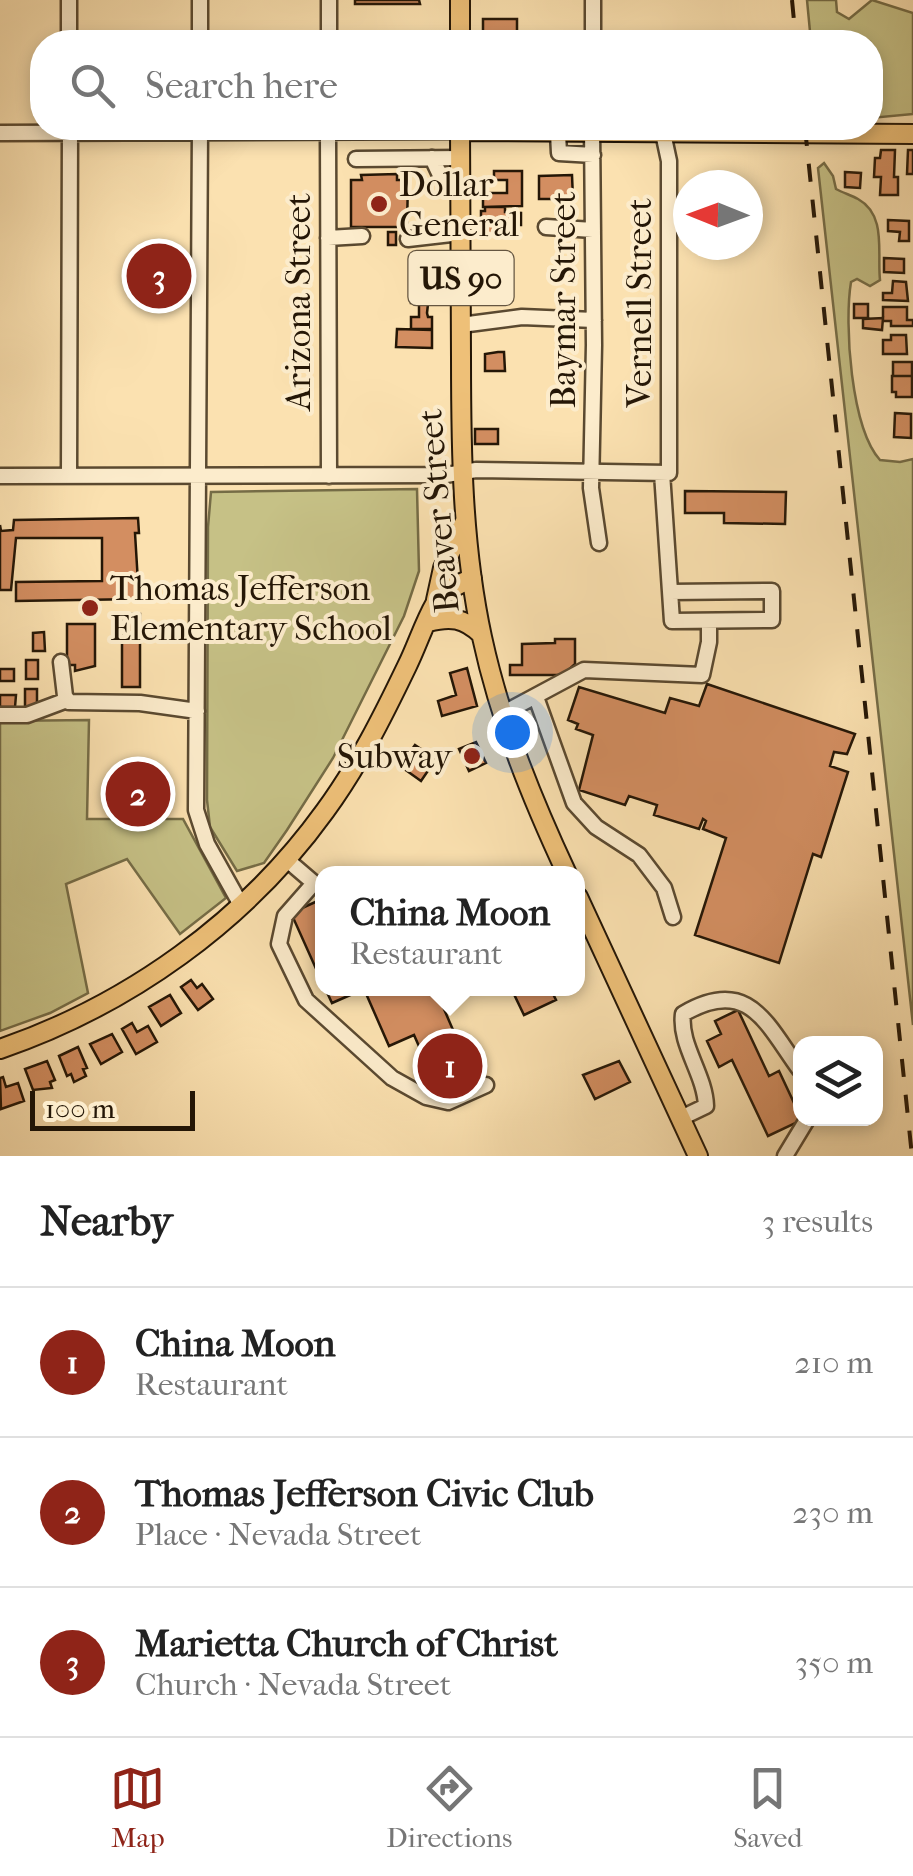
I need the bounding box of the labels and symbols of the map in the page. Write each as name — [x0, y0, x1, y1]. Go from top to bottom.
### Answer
place label: Dollar General — [399, 164, 520, 245]
north arrow — [673, 170, 763, 260]
street label: Baymar Street — [543, 191, 584, 408]
street label: Arizona Street — [278, 193, 319, 413]
marker: Dollar General — [368, 193, 390, 215]
street label: Vernell Street — [619, 198, 660, 409]
pin: 3 — [126, 238, 192, 314]
road number: US 90 — [408, 251, 514, 305]
street label: Beaver Street — [409, 407, 468, 615]
place label: Thomas Jefferson Elementary School — [110, 568, 392, 649]
marker: Thomas Jefferson Elementary School — [79, 597, 101, 619]
your location — [487, 707, 538, 758]
place label: Subway — [337, 736, 453, 777]
marker: Subway — [461, 745, 483, 767]
pin: 2 — [106, 756, 170, 832]
pin: 1 — [418, 1028, 482, 1104]
scale bar — [30, 1086, 195, 1130]

